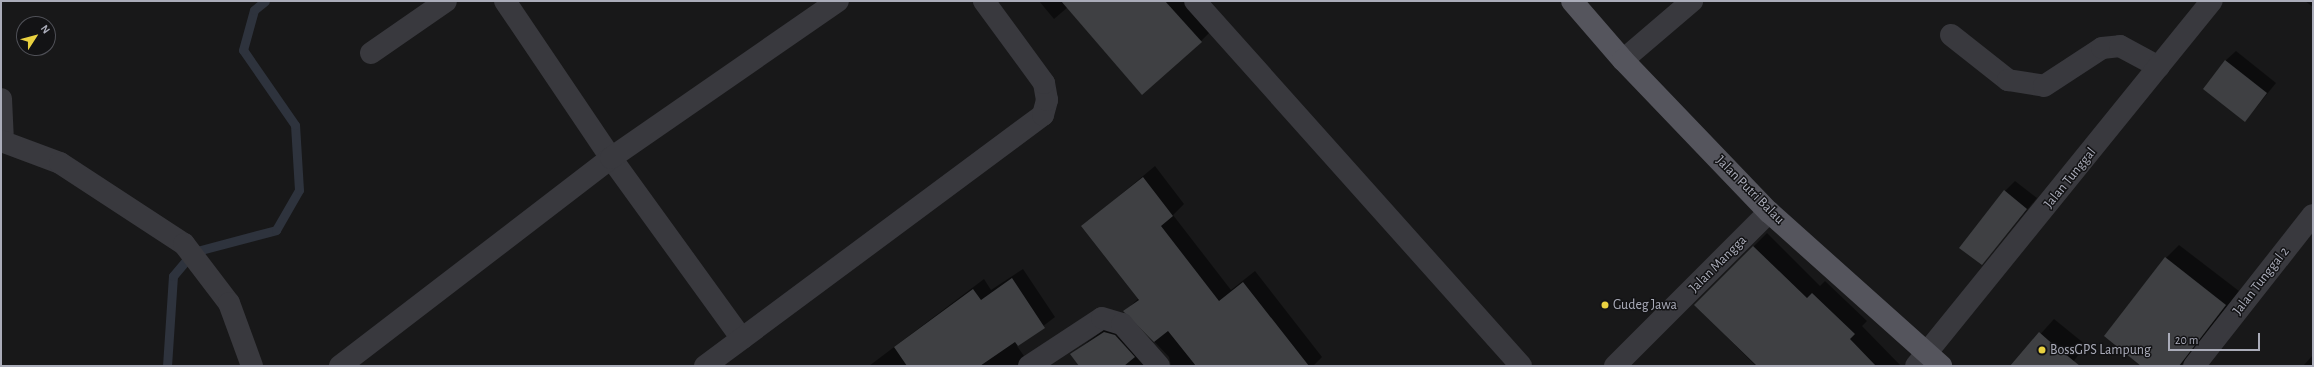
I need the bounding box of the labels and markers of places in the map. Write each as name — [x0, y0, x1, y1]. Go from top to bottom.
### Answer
place label: Gudeg Jawa — [1613, 297, 1677, 313]
marker: Gudeg Jawa — [1600, 300, 1610, 310]
place label: BossGPS Lampung — [2050, 342, 2151, 358]
marker: BossGPS Lampung — [2037, 345, 2047, 355]

